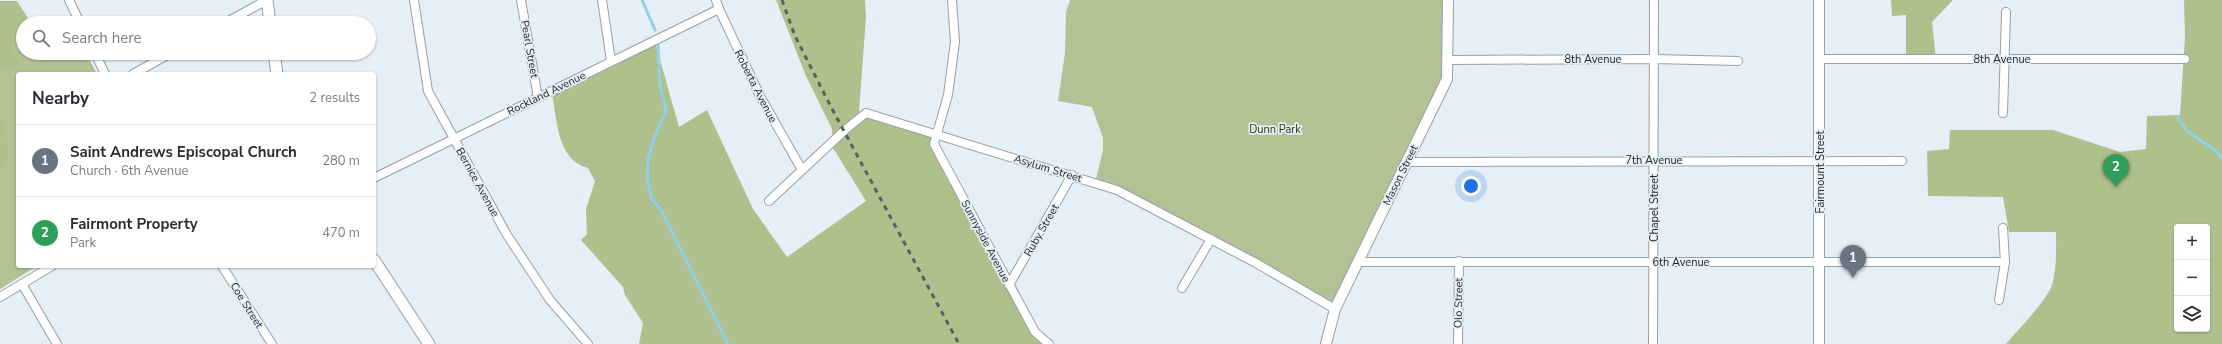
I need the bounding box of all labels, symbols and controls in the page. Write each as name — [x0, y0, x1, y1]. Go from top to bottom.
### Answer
search box — [16, 16, 376, 60]
street label: Pearl Street — [517, 19, 542, 79]
icon: search — [30, 27, 52, 49]
text: Search here — [62, 28, 142, 48]
street label: Roberta Avenue — [731, 47, 780, 125]
street label: 8th Avenue — [1565, 52, 1622, 67]
street label: 8th Avenue — [1974, 52, 2031, 67]
street label: Rockland Avenue — [504, 68, 588, 119]
text: Nearby — [32, 87, 89, 110]
text: 2 results — [309, 89, 360, 107]
park label: Dunn Park — [1249, 122, 1301, 137]
street label: Fairmount Street — [1813, 130, 1828, 213]
text: Saint Andrews Episcopal Church — [70, 142, 297, 162]
street label: Mason Street — [1379, 142, 1422, 208]
street label: Bernice Avenue — [452, 145, 503, 220]
street label: Asylum Street — [1012, 151, 1084, 186]
text: 1 — [41, 152, 49, 170]
text: 280 m — [322, 152, 360, 170]
street label: 7th Avenue — [1626, 153, 1683, 168]
pin: 2 — [2103, 154, 2129, 187]
text: Church · 6th Avenue — [70, 162, 188, 180]
street label: Chapel Street — [1647, 174, 1662, 242]
your location — [1461, 176, 1481, 196]
street label: Sunnyside Avenue — [958, 197, 1014, 285]
street label: Ruby Street — [1020, 201, 1063, 259]
text: Fairmont Property — [70, 214, 198, 234]
text: 2 — [41, 224, 49, 242]
text: 470 m — [322, 224, 360, 242]
map controls — [2174, 224, 2210, 332]
button: + — [2174, 224, 2210, 260]
text: Park — [70, 234, 96, 252]
pin: 1 — [1840, 245, 1866, 278]
street label: 6th Avenue — [1653, 255, 1710, 270]
button: − — [2174, 260, 2210, 296]
street label: Olo Street — [1451, 277, 1466, 328]
street label: Coe Street — [226, 279, 267, 331]
button: layers — [2174, 296, 2210, 332]

